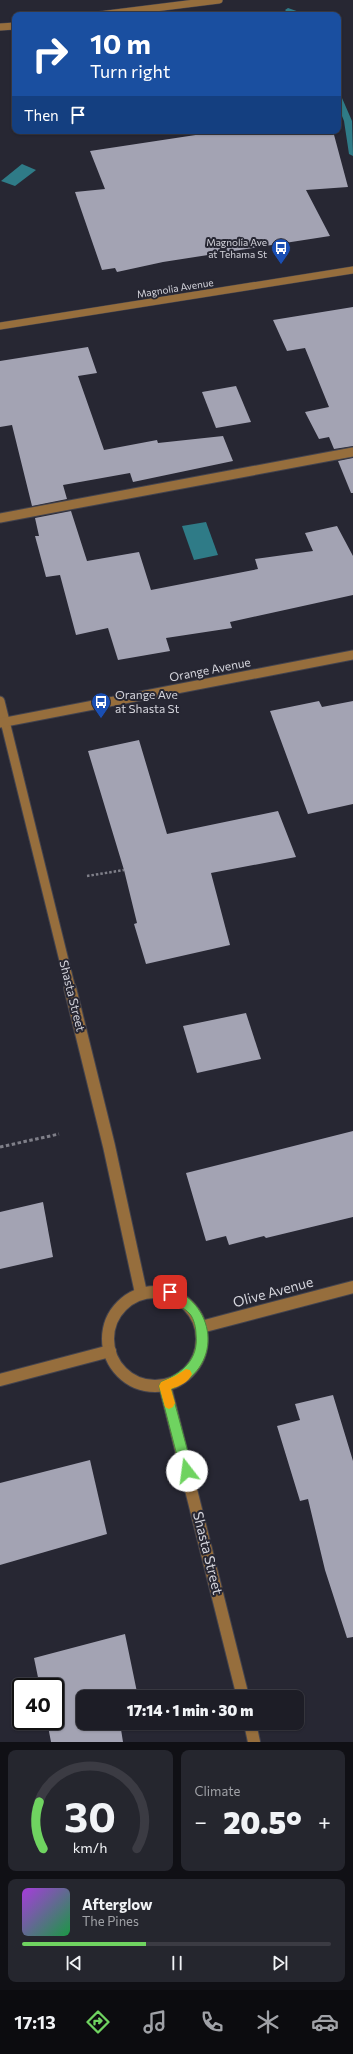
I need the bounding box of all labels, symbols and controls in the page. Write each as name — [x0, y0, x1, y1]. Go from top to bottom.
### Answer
text: 10 m — [90, 26, 151, 60]
icon: right — [24, 28, 76, 80]
text: Turn right — [90, 60, 170, 82]
icon: arrive — [67, 104, 89, 126]
text: Then — [24, 106, 59, 124]
place label: Magnolia Ave at Tehama St — [206, 236, 267, 260]
bus stop icon: Magnolia Ave at Tehama St — [270, 237, 292, 265]
street label: Magnolia Avenue — [136, 276, 214, 300]
street label: Orange Avenue — [168, 654, 252, 684]
place label: Orange Ave at Shasta St — [115, 687, 180, 715]
bus stop icon: Orange Ave at Shasta St — [90, 691, 112, 719]
street label: Shasta Street — [57, 959, 89, 1033]
street label: Olive Avenue — [231, 1273, 315, 1310]
pin — [153, 1275, 187, 1309]
icon: arrive — [159, 1281, 181, 1303]
position arrow — [166, 1450, 208, 1492]
street label: Shasta Street — [190, 1509, 227, 1597]
speed limit sign: 40 — [12, 1678, 64, 1730]
text: 17:14 · 1 min · 30 m — [127, 1701, 253, 1719]
text: Climate — [195, 1783, 240, 1799]
text: 30 — [64, 1789, 116, 1840]
text: 20.5° — [223, 1803, 302, 1840]
text: − — [195, 1808, 207, 1835]
text: + — [318, 1808, 331, 1835]
text: km/h — [73, 1837, 108, 1855]
text: Afterglow — [82, 1895, 152, 1913]
text: The Pines — [82, 1913, 139, 1929]
icon: previous — [63, 1952, 85, 1974]
icon: pause — [166, 1952, 188, 1974]
icon: next — [269, 1952, 291, 1974]
icon: directions — [84, 2008, 112, 2036]
icon: music — [141, 2008, 169, 2036]
icon: phone — [198, 2008, 226, 2036]
icon: climate — [254, 2008, 282, 2036]
icon: car — [311, 2008, 339, 2036]
text: 17:13 — [14, 2011, 56, 2033]

